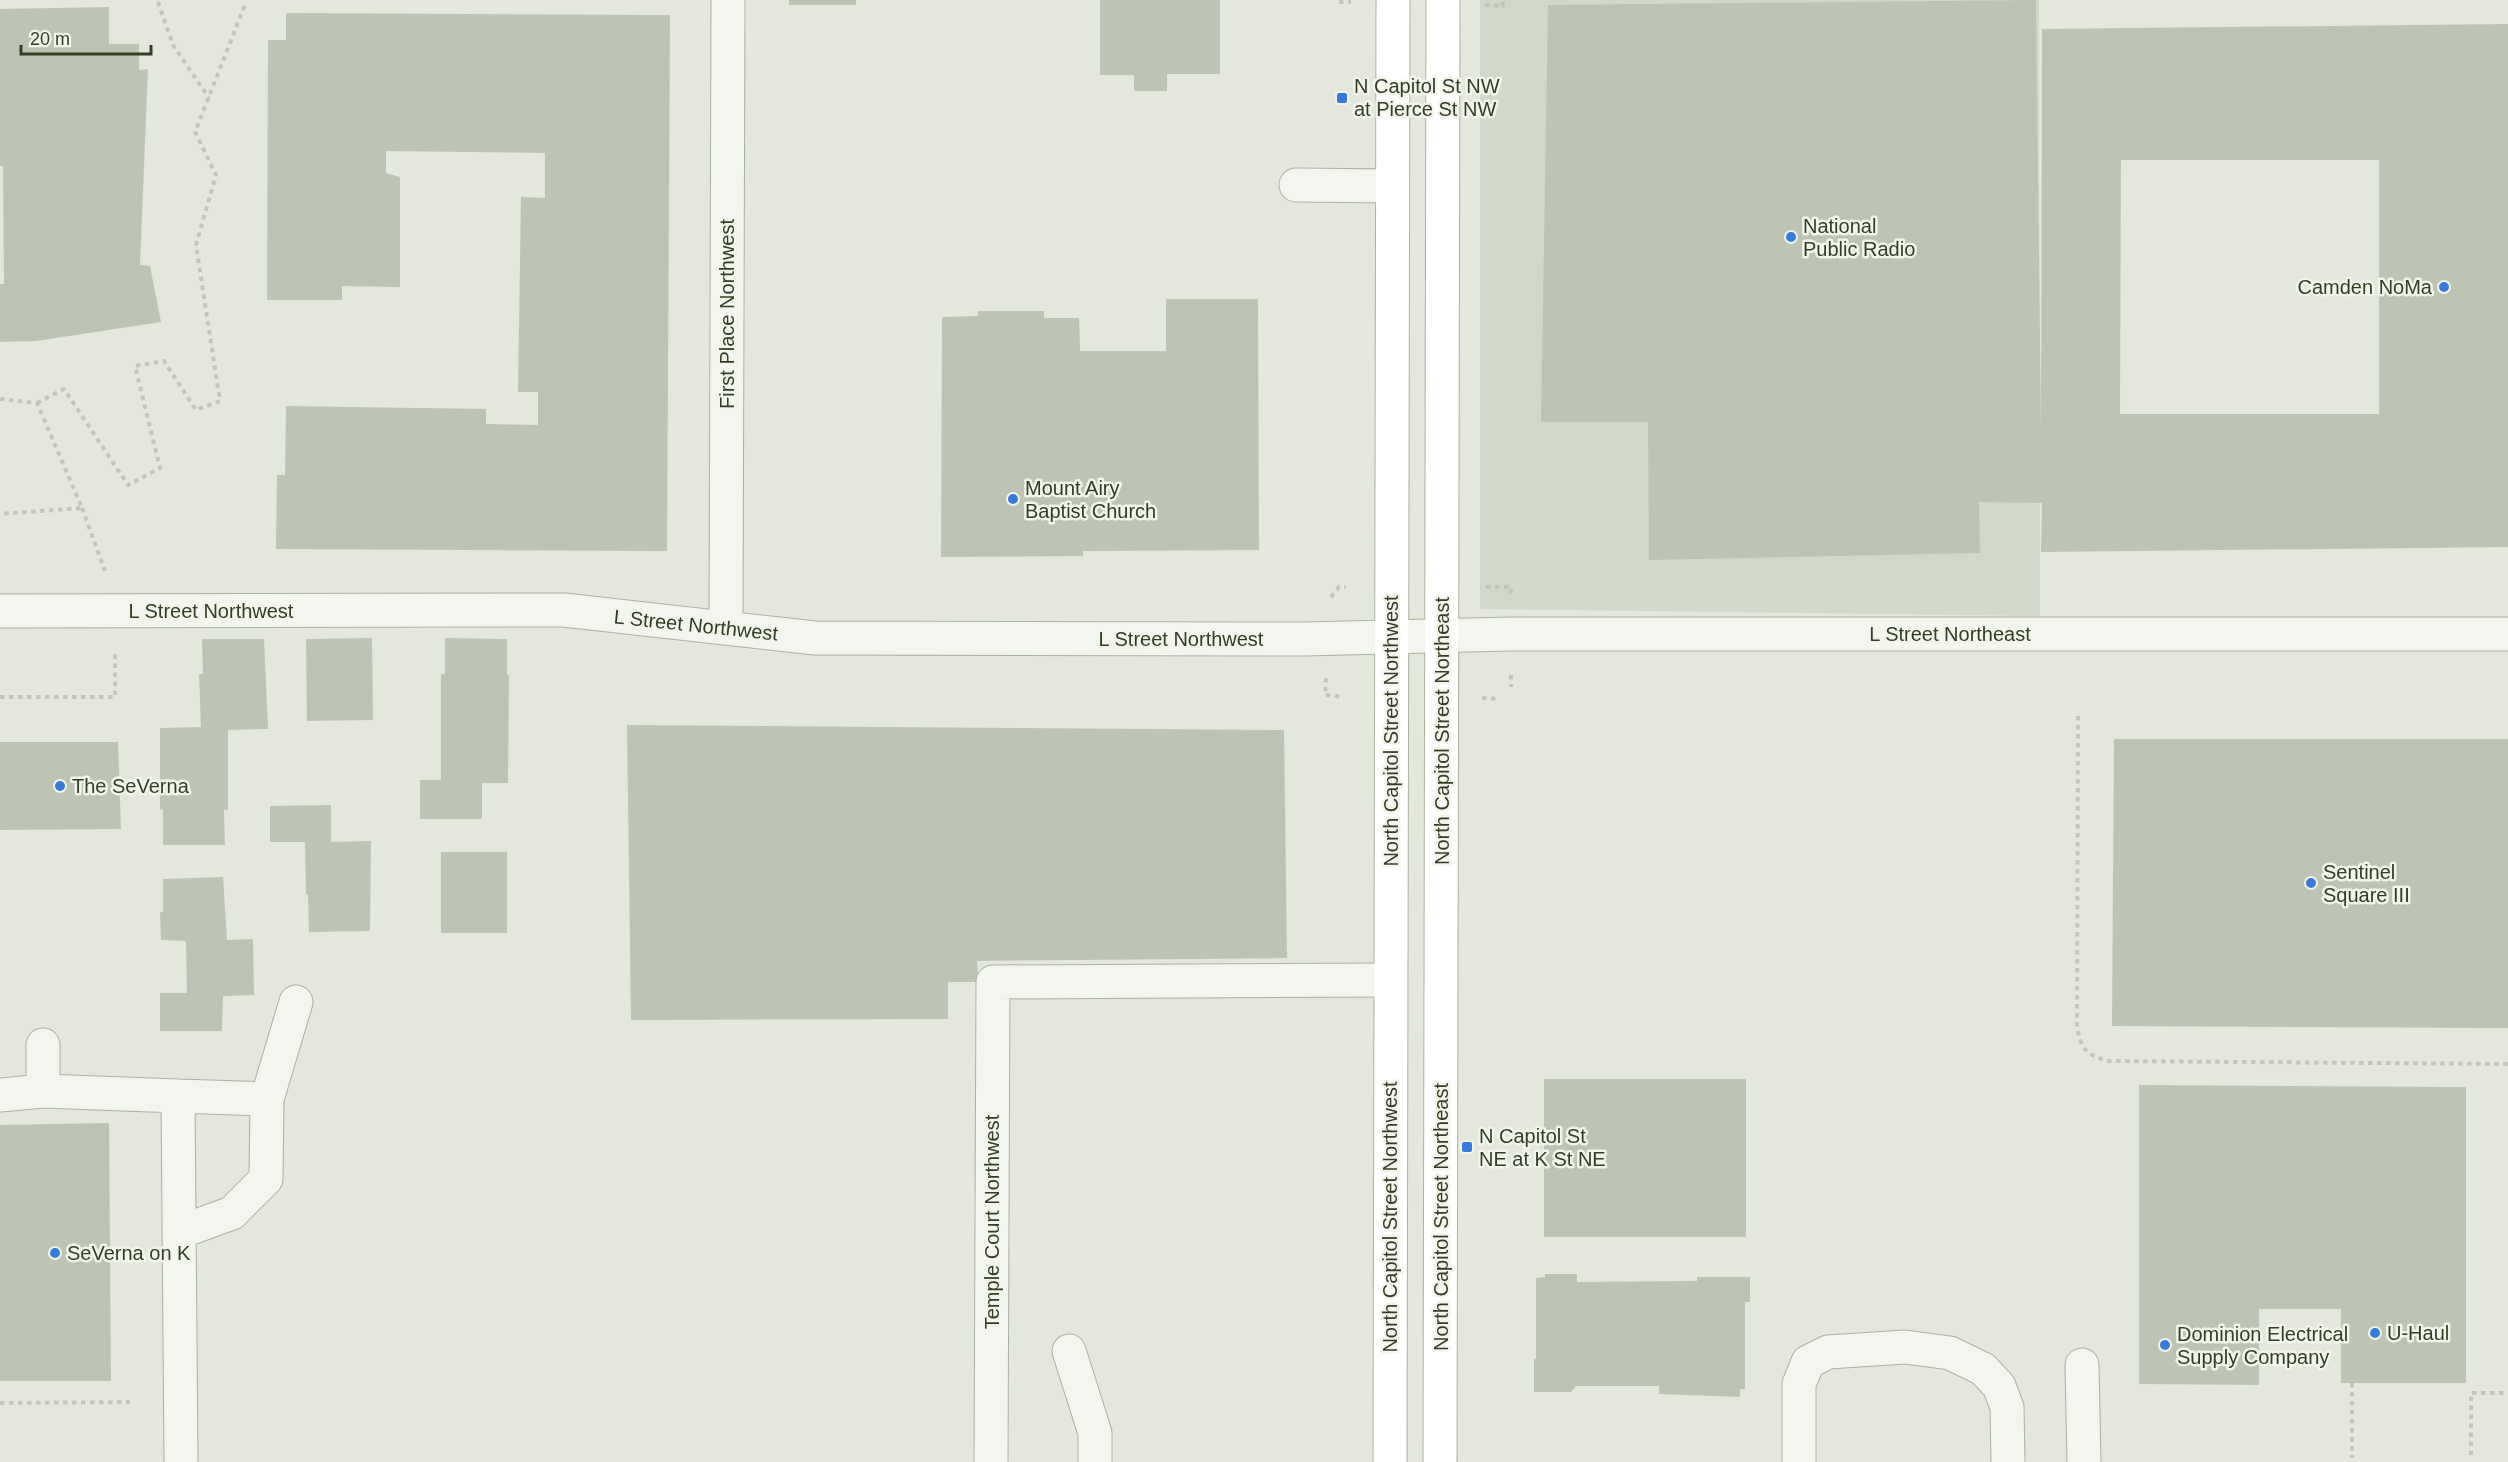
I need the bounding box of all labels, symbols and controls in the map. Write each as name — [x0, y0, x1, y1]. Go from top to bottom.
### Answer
scale bar — [21, 18, 152, 56]
text: 20 m — [30, 29, 70, 49]
place label: N Capitol St NW at Pierce St NW — [1354, 75, 1500, 120]
marker: N Capitol St NW at Pierce St NW — [1335, 91, 1349, 105]
place label: National Public Radio — [1803, 215, 1915, 260]
street label: First Place Northwest — [716, 219, 738, 409]
marker: National Public Radio — [1784, 230, 1798, 244]
place label: Camden NoMa — [2297, 276, 2433, 298]
marker: Camden NoMa — [2437, 280, 2451, 294]
place label: Mount Airy Baptist Church — [1025, 477, 1156, 522]
marker: Mount Airy Baptist Church — [1006, 492, 1020, 506]
street label: North Capitol Street Northwest — [1380, 595, 1402, 867]
street label: North Capitol Street Northeast — [1431, 597, 1453, 865]
street label: L Street Northwest — [129, 600, 294, 622]
street label: L Street Northwest — [613, 605, 780, 645]
street label: L Street Northeast — [1869, 623, 2031, 645]
street label: L Street Northwest — [1099, 628, 1264, 650]
place label: The SeVerna — [72, 775, 190, 797]
marker: The SeVerna — [53, 779, 67, 793]
place label: Sentinel Square III — [2323, 861, 2410, 906]
marker: Sentinel Square III — [2304, 876, 2318, 890]
street label: North Capitol Street Northwest — [1379, 1081, 1401, 1353]
street label: North Capitol Street Northeast — [1430, 1083, 1452, 1351]
street label: Temple Court Northwest — [981, 1114, 1003, 1329]
place label: N Capitol St NE at K St NE — [1479, 1125, 1606, 1170]
marker: N Capitol St NE at K St NE — [1460, 1140, 1474, 1154]
place label: SeVerna on K — [67, 1242, 191, 1264]
marker: SeVerna on K — [48, 1246, 62, 1260]
place label: U-Haul — [2387, 1322, 2449, 1344]
place label: Dominion Electrical Supply Company — [2177, 1323, 2348, 1368]
marker: U-Haul — [2368, 1326, 2382, 1340]
marker: Dominion Electrical Supply Company — [2158, 1338, 2172, 1352]

